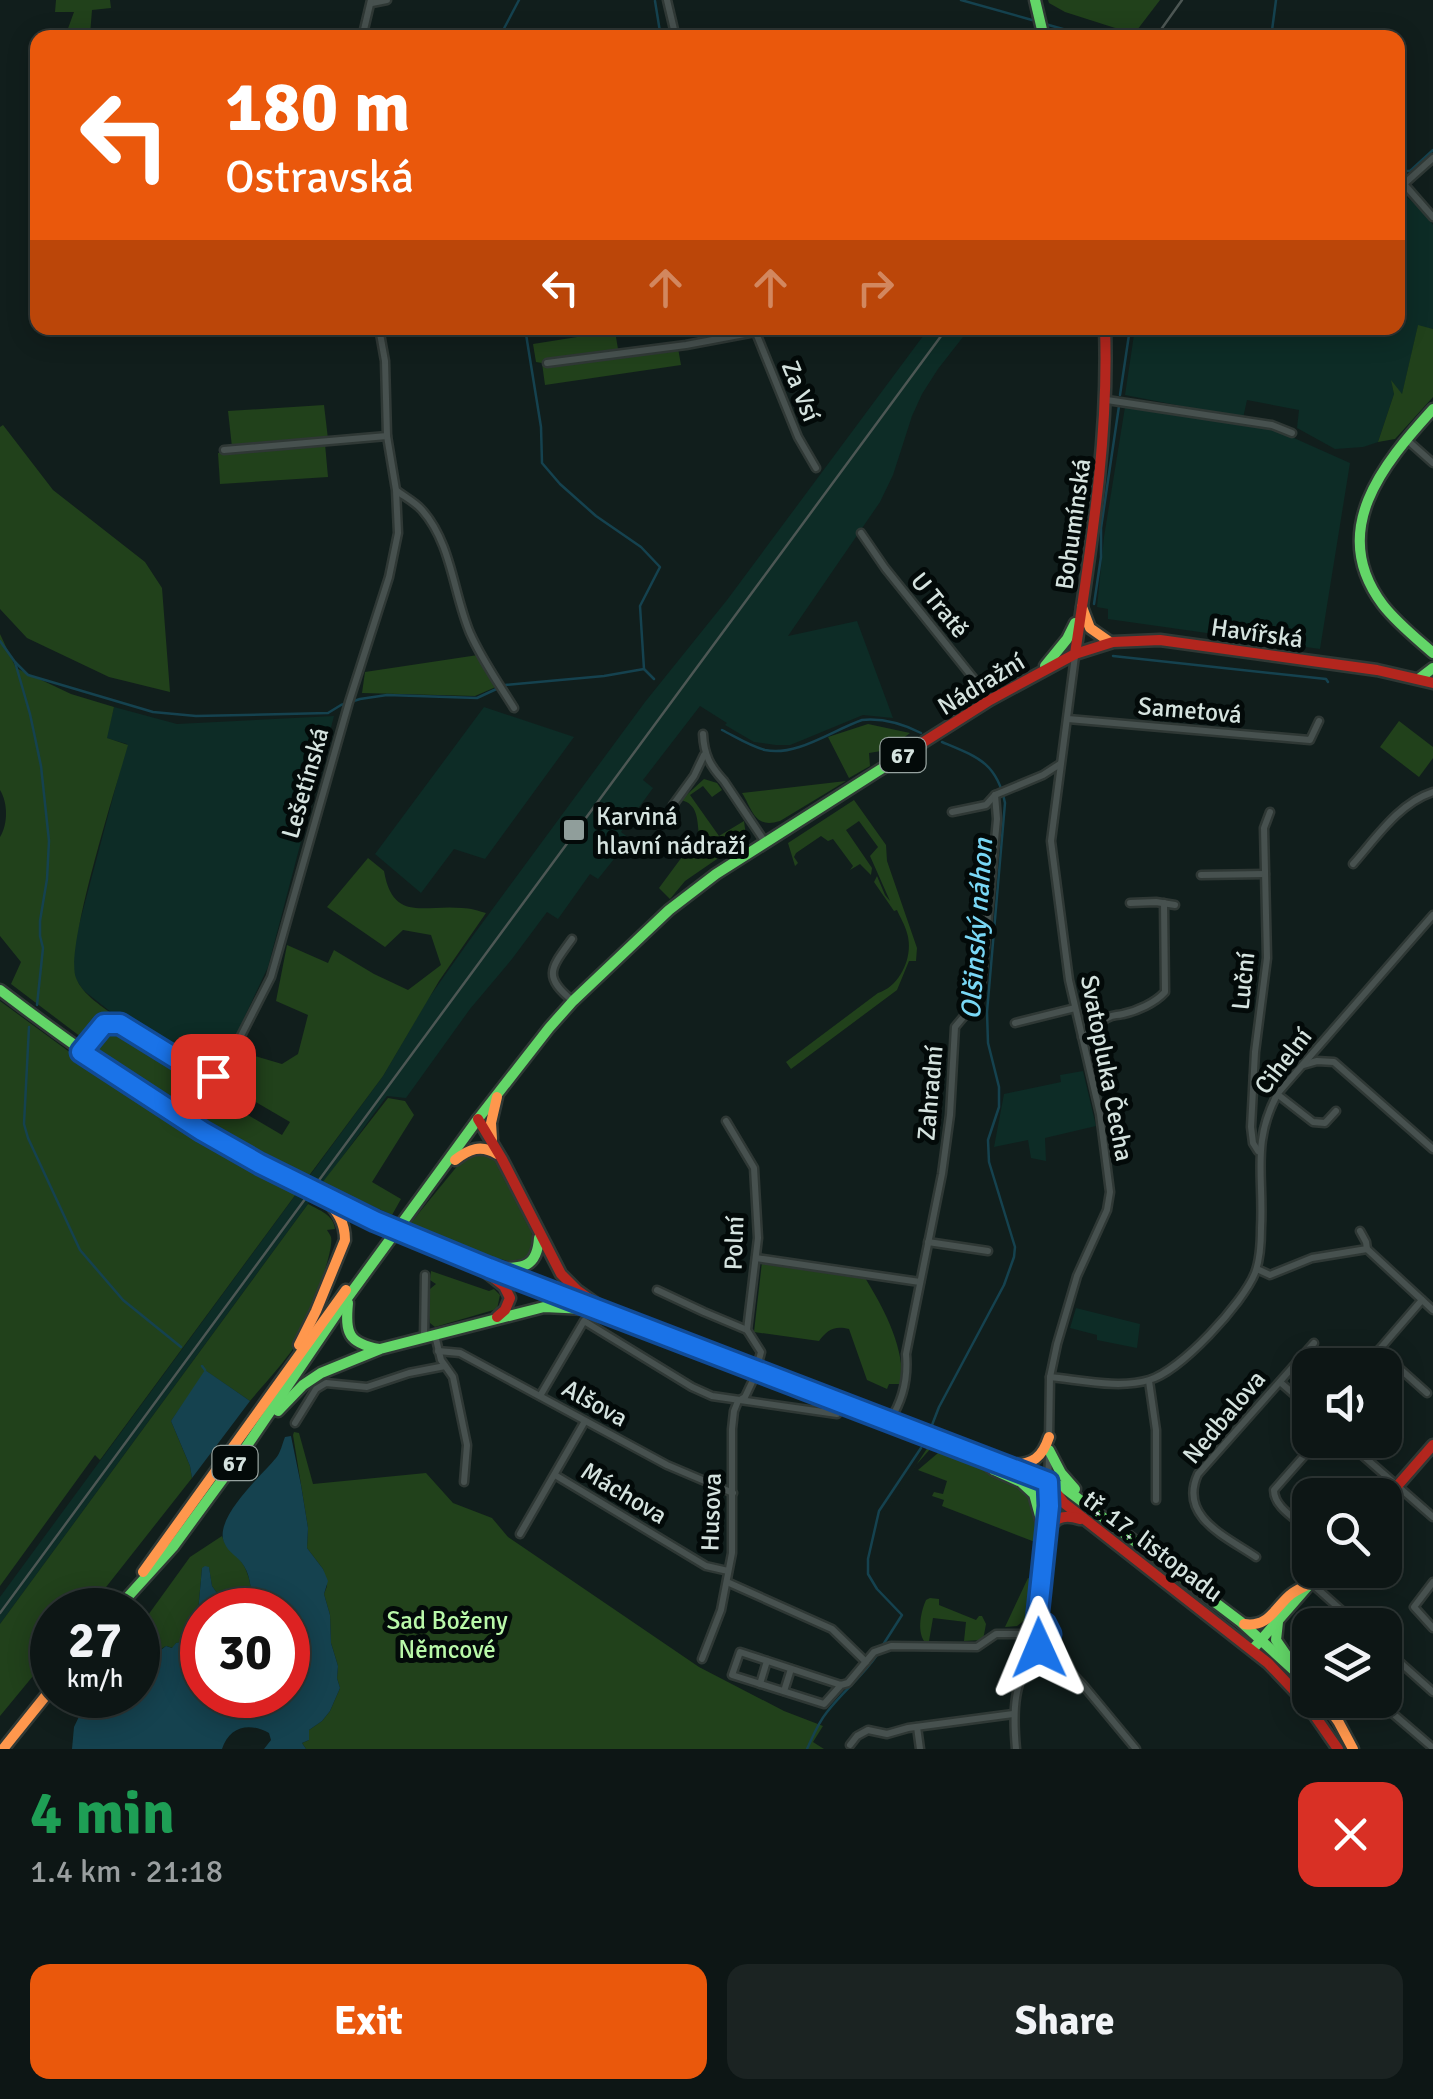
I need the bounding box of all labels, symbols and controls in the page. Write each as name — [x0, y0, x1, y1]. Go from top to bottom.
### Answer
text: 180 m — [225, 64, 410, 150]
icon: left — [60, 70, 190, 200]
text: Ostravská — [225, 150, 414, 205]
icon: left — [533, 260, 588, 315]
icon: ahead — [638, 260, 693, 315]
icon: ahead — [743, 260, 798, 315]
icon: right — [848, 260, 903, 315]
street label: Za Vsí — [775, 356, 827, 426]
street label: Bohumínská — [1048, 457, 1098, 591]
street label: U Tratě — [904, 566, 976, 644]
street label: Havířská — [1209, 611, 1305, 655]
street label: Nádražní — [932, 646, 1030, 722]
street label: Sametová — [1137, 690, 1243, 730]
street label: Lešetínská — [274, 724, 336, 842]
road number: 67 — [880, 738, 926, 772]
place label: Karviná hlavní nádraží — [596, 801, 746, 861]
marker: Karviná hlavní nádraží — [561, 817, 587, 843]
water label: Olšinský náhon — [954, 836, 1000, 1021]
street label: Luční — [1225, 950, 1261, 1012]
street label: Svatopluka Čecha — [1074, 972, 1140, 1164]
street label: Cihelní — [1247, 1021, 1319, 1100]
pin — [171, 1034, 256, 1119]
street label: Zahradní — [910, 1044, 950, 1142]
icon: arrive — [186, 1049, 241, 1104]
street label: Polní — [718, 1215, 750, 1271]
map controls — [1292, 1348, 1402, 1718]
button: sound — [1292, 1348, 1402, 1458]
street label: Nedbalova — [1176, 1364, 1272, 1470]
street label: Alšova — [557, 1372, 633, 1434]
road number: 67 — [212, 1446, 258, 1480]
street label: Máchova — [575, 1455, 673, 1531]
street label: Husova — [694, 1472, 728, 1552]
button: search — [1292, 1478, 1402, 1588]
street label: tř. 17. listopadu — [1077, 1483, 1229, 1609]
speed limit sign: 30 — [180, 1588, 310, 1718]
position arrow — [987, 1596, 1091, 1700]
park label: Sad Boženy Němcové — [386, 1605, 508, 1665]
button: layers — [1292, 1608, 1402, 1718]
text: 27 — [68, 1610, 122, 1672]
text: km/h — [67, 1663, 123, 1694]
text: 4 min — [30, 1777, 175, 1851]
button: close — [1298, 1782, 1403, 1887]
text: 1.4 km · 21:18 — [30, 1852, 223, 1891]
button: Exit — [30, 1964, 707, 2079]
button: Share — [727, 1964, 1403, 2079]

